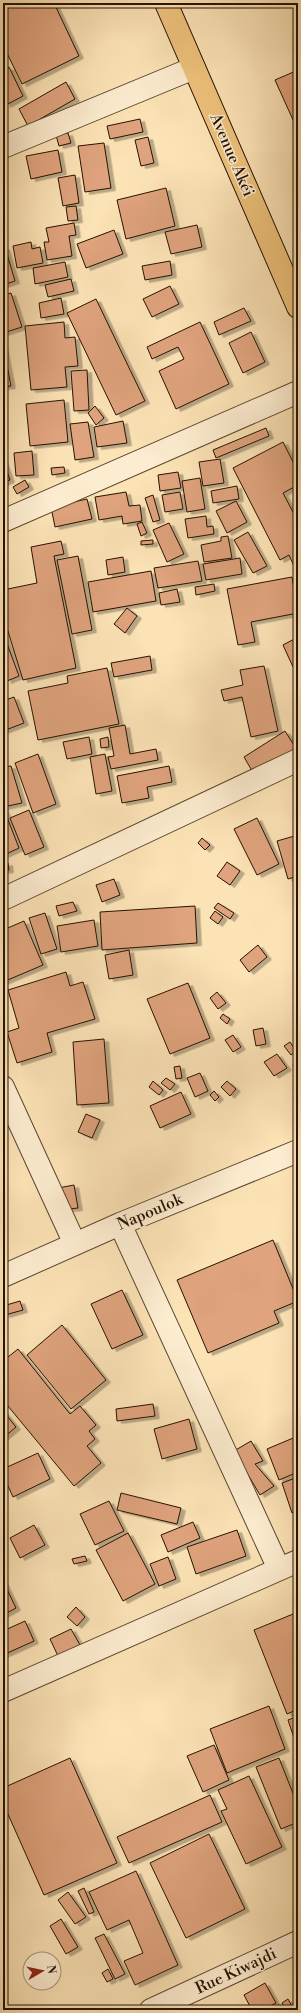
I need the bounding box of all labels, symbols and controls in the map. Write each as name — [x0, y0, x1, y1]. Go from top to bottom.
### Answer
street label: Avenue Akéi — [205, 109, 259, 200]
street label: Napoulok — [114, 1189, 187, 1235]
street label: Rue Kiwajdi — [192, 1944, 280, 1998]
north arrow — [22, 1951, 62, 1991]
text: N — [43, 1964, 59, 1975]

